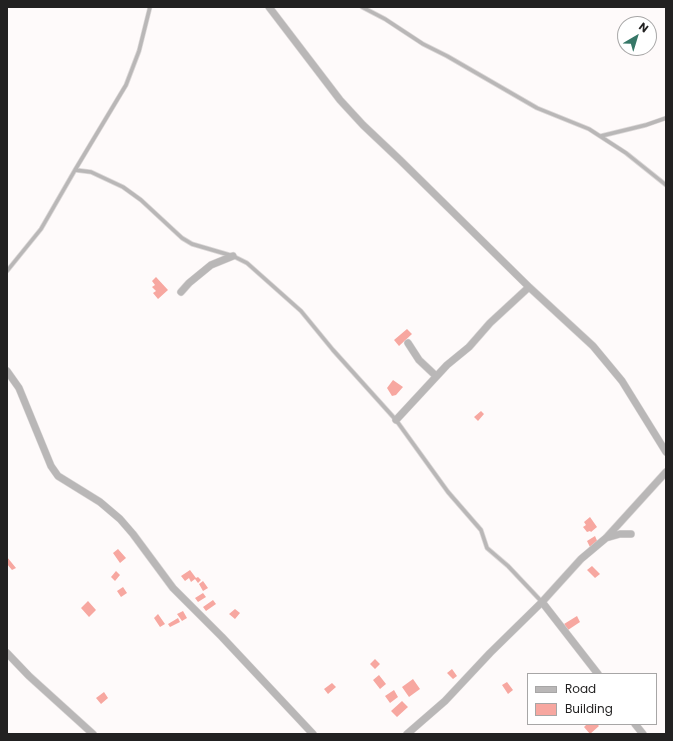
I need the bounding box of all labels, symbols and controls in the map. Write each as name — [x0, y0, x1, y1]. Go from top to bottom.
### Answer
north arrow — [617, 16, 657, 56]
text: N — [636, 18, 652, 36]
legend — [527, 673, 657, 725]
text: Road — [565, 680, 596, 697]
text: Building — [565, 700, 613, 717]

